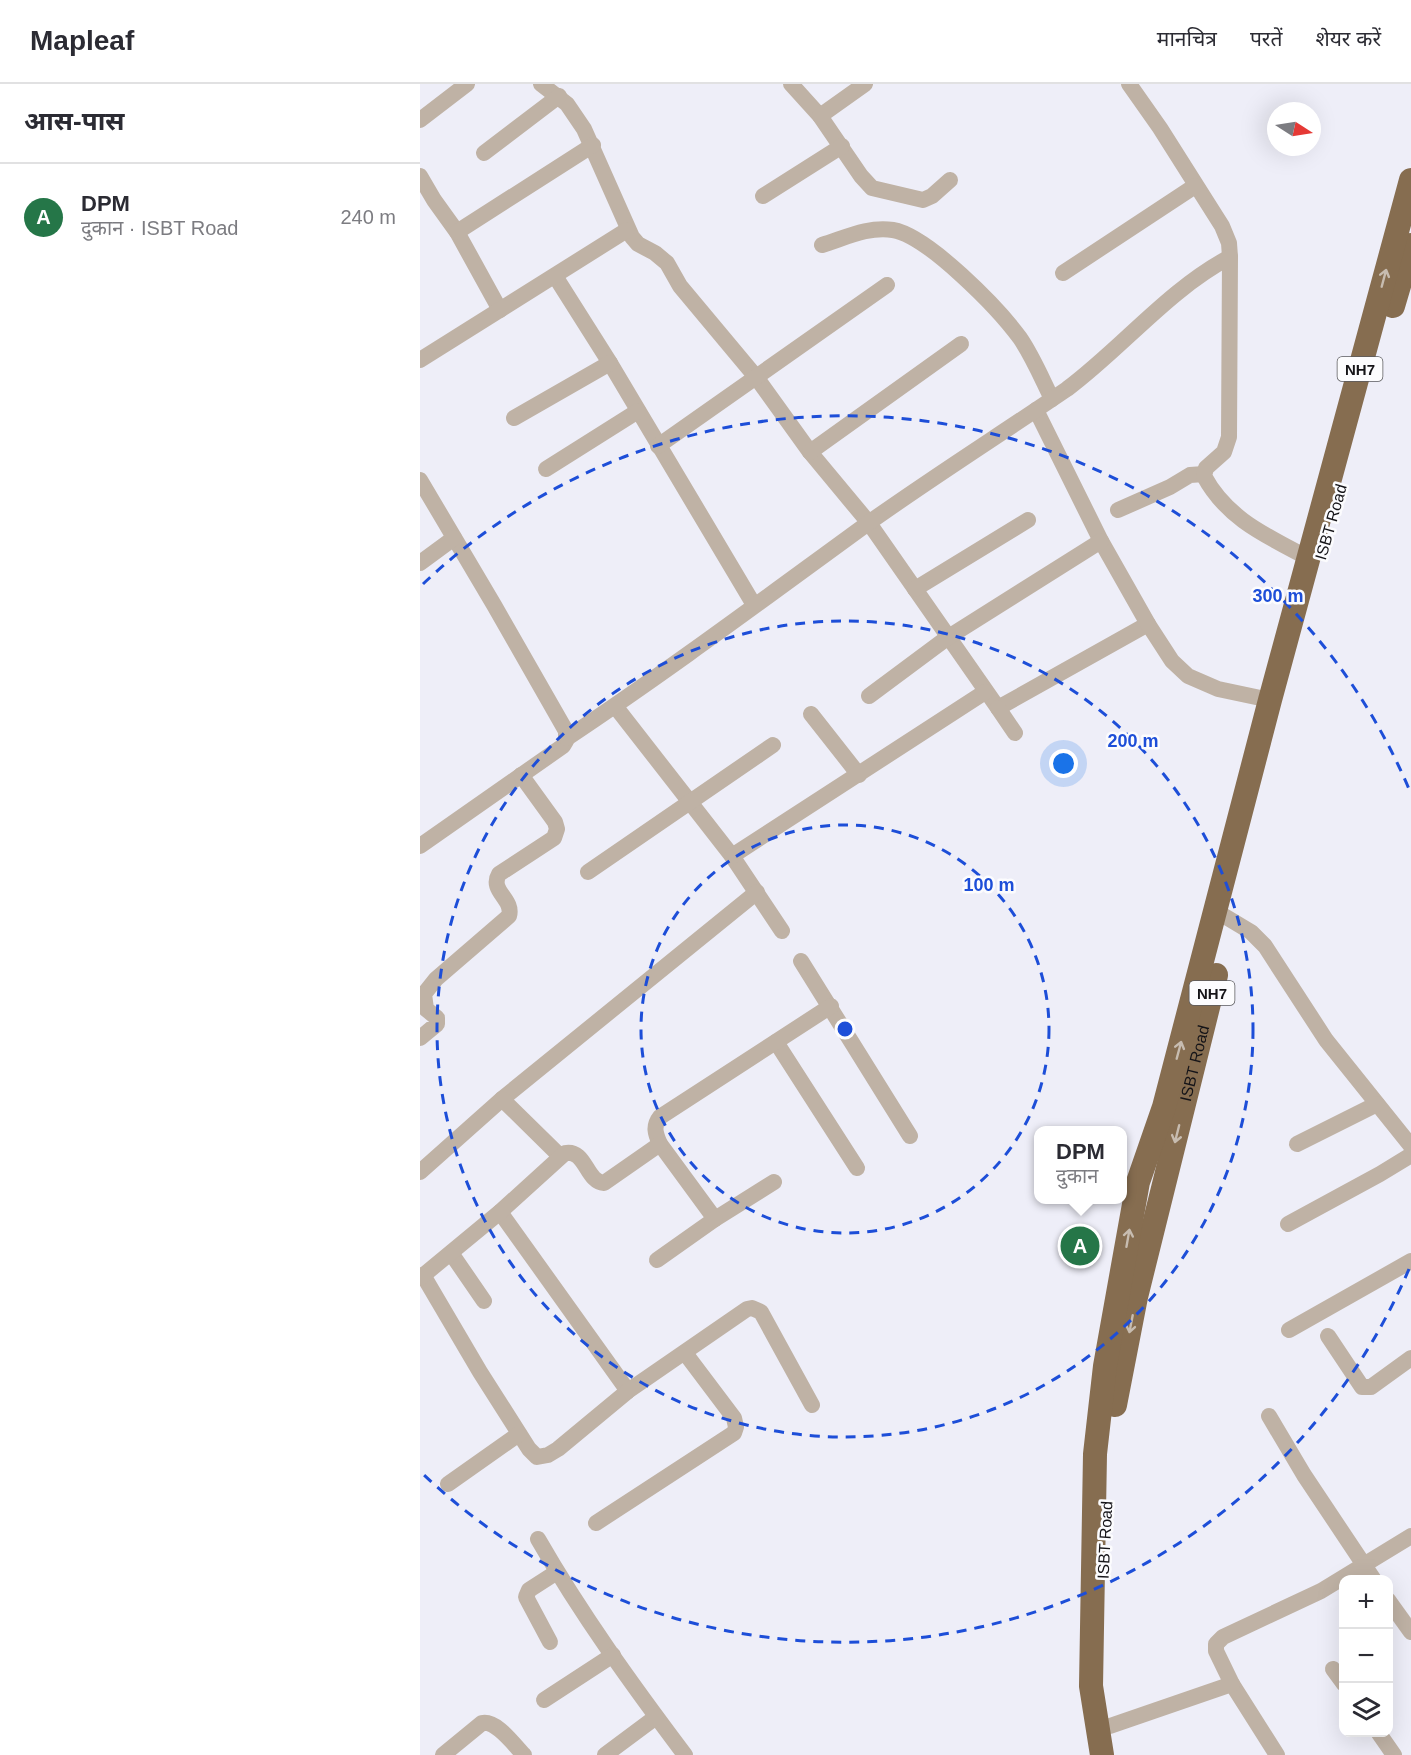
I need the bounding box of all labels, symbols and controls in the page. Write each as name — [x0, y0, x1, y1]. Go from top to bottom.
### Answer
text: Mapleaf — [30, 25, 134, 56]
text: मानचित्र — [1157, 27, 1217, 50]
text: परतें — [1250, 27, 1282, 50]
text: शेयर करें — [1315, 27, 1381, 50]
north arrow — [1267, 102, 1321, 156]
text: आस-पास — [24, 106, 124, 136]
text: DPM — [81, 191, 130, 216]
text: A — [36, 206, 51, 228]
text: 240 m — [340, 206, 396, 228]
text: दुकान · ISBT Road — [81, 217, 239, 239]
one-way arrow — [1379, 269, 1390, 288]
road number: NH7 — [1338, 357, 1382, 381]
street label: ISBT Road — [1312, 482, 1350, 562]
text: 300 m — [1252, 586, 1304, 606]
text: 200 m — [1107, 731, 1159, 751]
your location — [1049, 749, 1078, 778]
text: 100 m — [963, 875, 1015, 895]
road number: NH7 — [1190, 981, 1234, 1005]
centre of rings — [835, 1019, 855, 1039]
street label: ISBT Road — [1176, 1023, 1212, 1103]
one-way arrow — [1174, 1041, 1186, 1060]
one-way arrow — [1170, 1125, 1182, 1144]
popup — [1034, 1126, 1127, 1204]
text: DPM — [1056, 1139, 1105, 1164]
text: दुकान — [1056, 1165, 1098, 1187]
pin: A — [1060, 1224, 1100, 1268]
one-way arrow — [1123, 1229, 1134, 1248]
one-way arrow — [1125, 1314, 1136, 1333]
street label: ISBT Road — [1094, 1501, 1116, 1579]
map controls — [1339, 1575, 1393, 1737]
button: + — [1339, 1575, 1393, 1629]
button: − — [1339, 1629, 1393, 1683]
button: layers — [1339, 1683, 1393, 1737]

